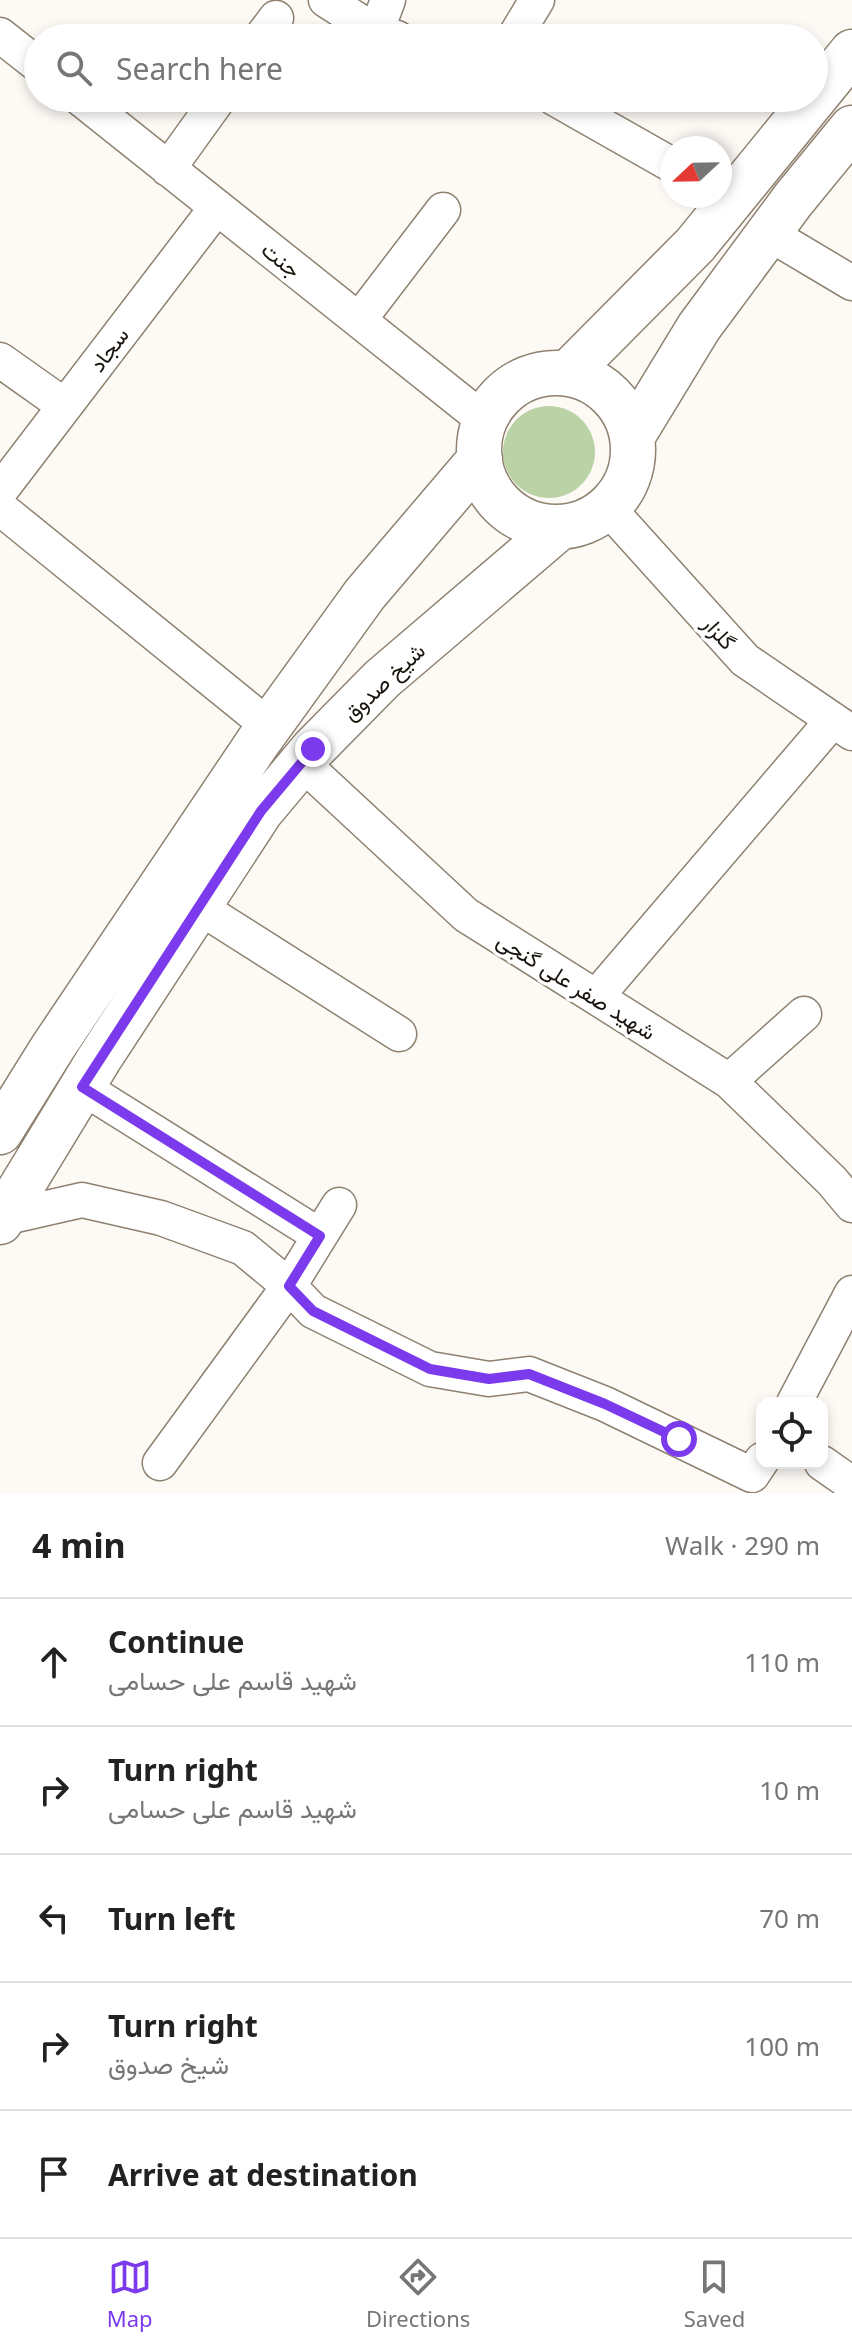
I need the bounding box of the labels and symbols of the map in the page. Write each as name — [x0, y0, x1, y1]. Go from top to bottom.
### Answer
north arrow — [660, 136, 732, 208]
street label: جنت — [256, 234, 308, 284]
street label: سجاد — [81, 321, 135, 377]
street label: گلزار — [696, 608, 743, 656]
street label: شیخ صدوق — [335, 635, 431, 728]
route end — [295, 731, 331, 767]
street label: شهید صفر علی گنجی — [492, 924, 662, 1046]
route start — [661, 1421, 697, 1457]

